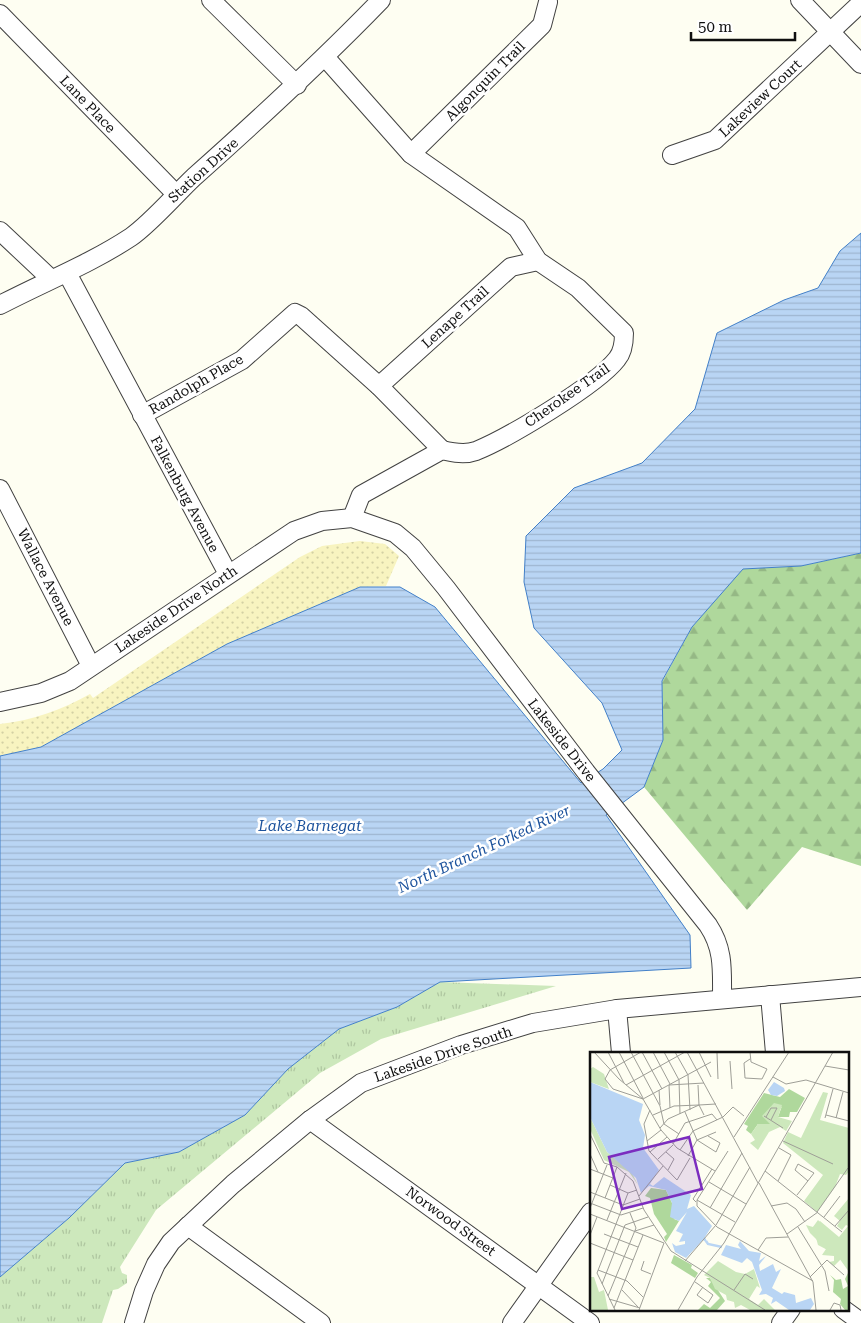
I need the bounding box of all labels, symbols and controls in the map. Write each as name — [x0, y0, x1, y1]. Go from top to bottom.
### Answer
scale bar — [691, 10, 795, 42]
text: 50 m — [698, 18, 733, 36]
street label: Algonquin Trail — [442, 38, 528, 124]
street label: Lakeview Court — [716, 56, 804, 140]
street label: Lane Place — [57, 72, 119, 136]
street label: Station Drive — [165, 134, 242, 206]
street label: Lenape Trail — [418, 282, 492, 351]
street label: Randolph Place — [146, 350, 246, 417]
street label: Cherokee Trail — [522, 359, 613, 430]
street label: Falkenburg Avenue — [148, 433, 223, 555]
street label: Wallace Avenue — [15, 526, 77, 628]
street label: Lakeside Drive North — [112, 562, 240, 656]
street label: Lakeside Drive — [525, 696, 599, 785]
water label: North Branch Forked River — [394, 801, 574, 897]
water label: Lake Barnegat — [257, 817, 362, 835]
street label: Lakeside Drive South — [372, 1023, 514, 1085]
inset map — [590, 1052, 848, 1310]
street label: Norwood Street — [403, 1183, 499, 1259]

